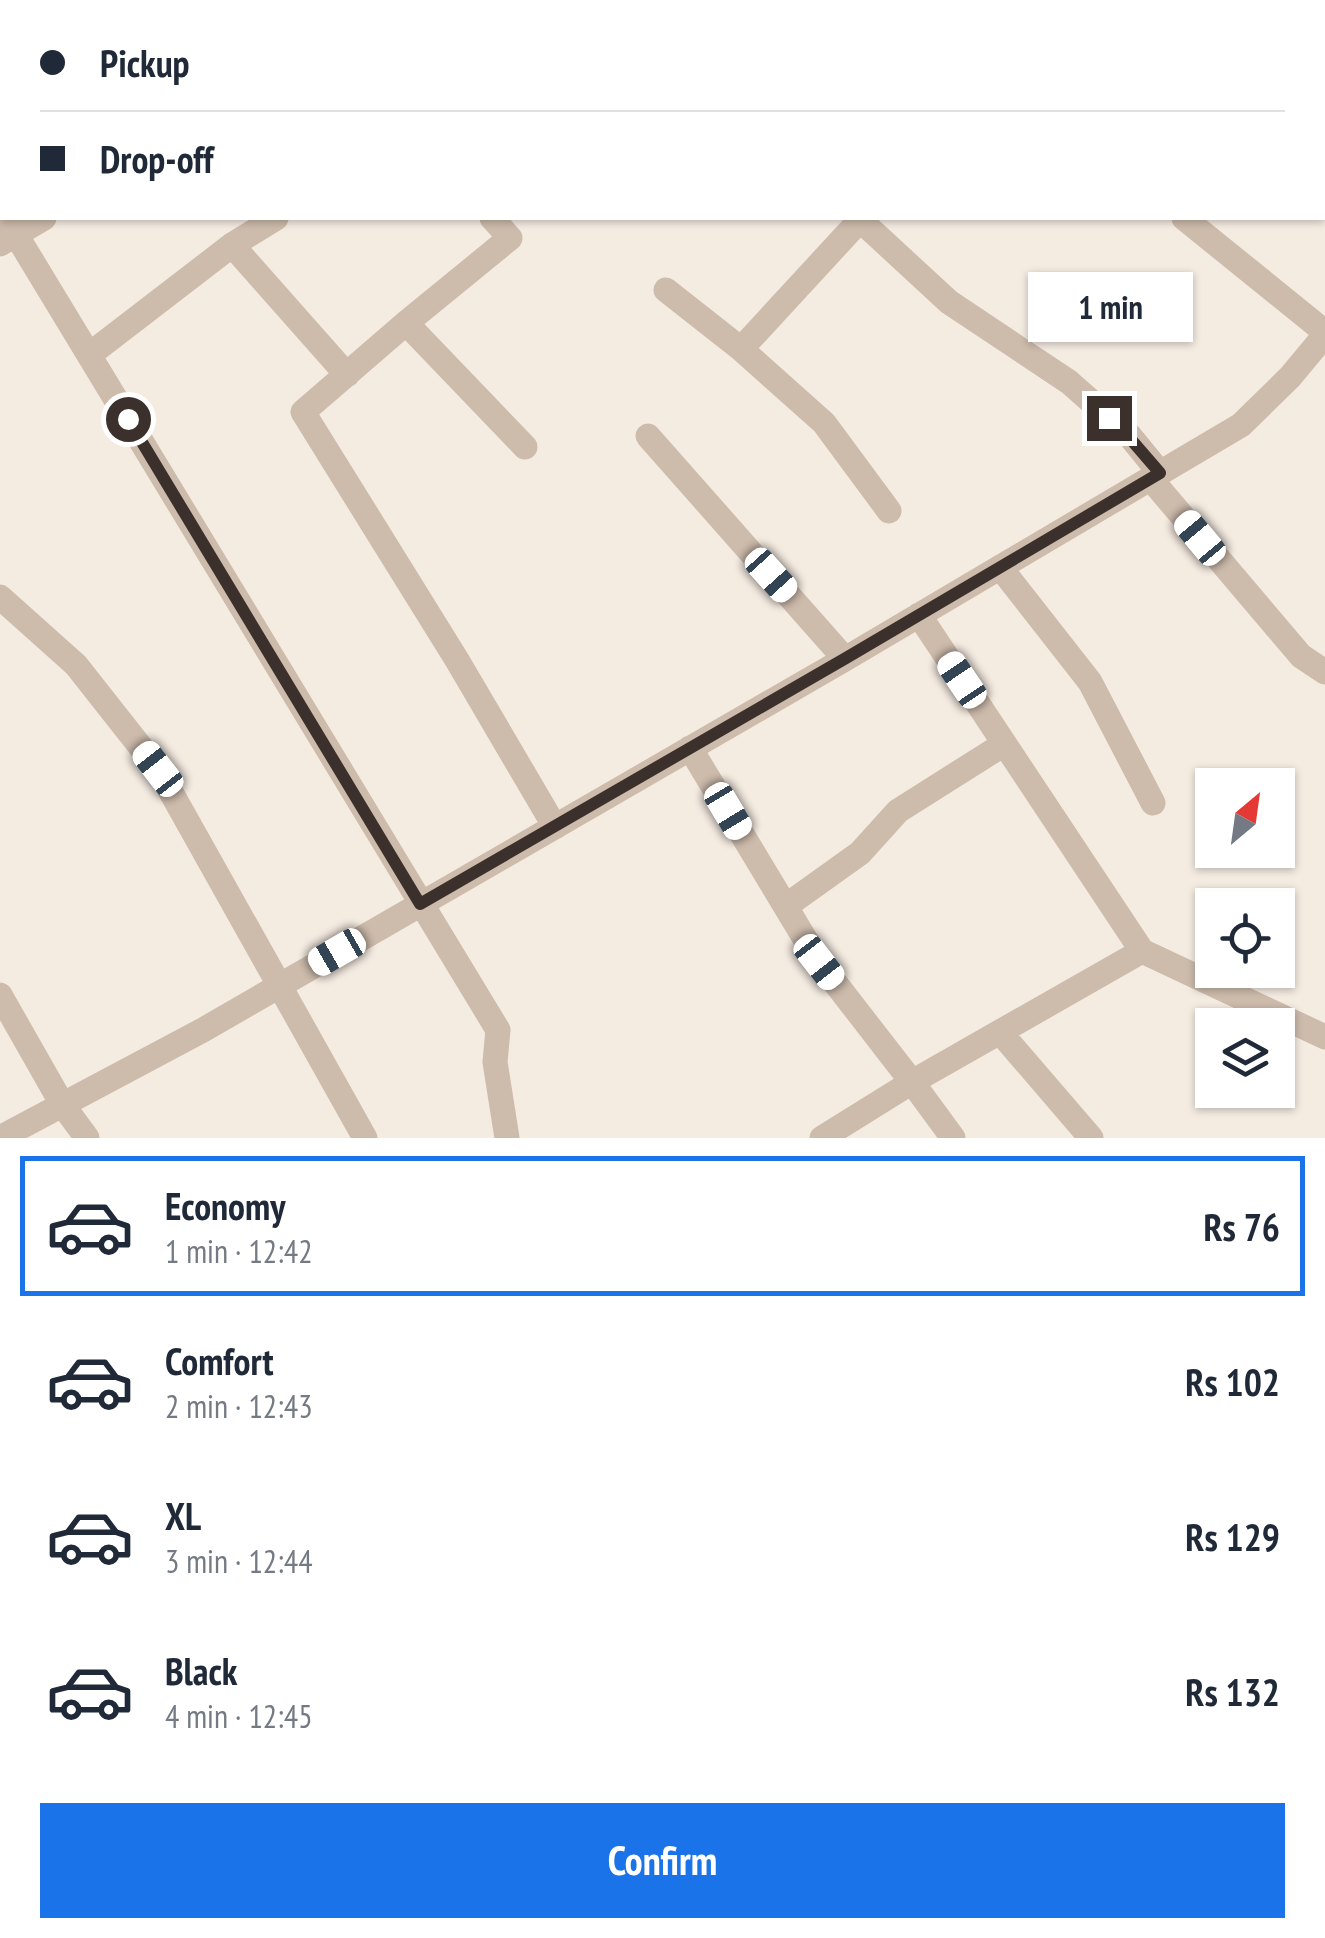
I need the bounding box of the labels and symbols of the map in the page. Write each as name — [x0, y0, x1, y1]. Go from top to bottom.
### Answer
callout: 1 min — [1026, 273, 1192, 343]
route end — [1087, 396, 1132, 441]
route start — [106, 397, 151, 442]
car — [1169, 505, 1231, 571]
car — [740, 543, 802, 607]
car — [933, 647, 991, 713]
car — [128, 736, 188, 802]
north arrow — [1195, 768, 1295, 868]
car — [700, 778, 756, 844]
car — [304, 924, 370, 980]
car — [789, 929, 849, 995]

